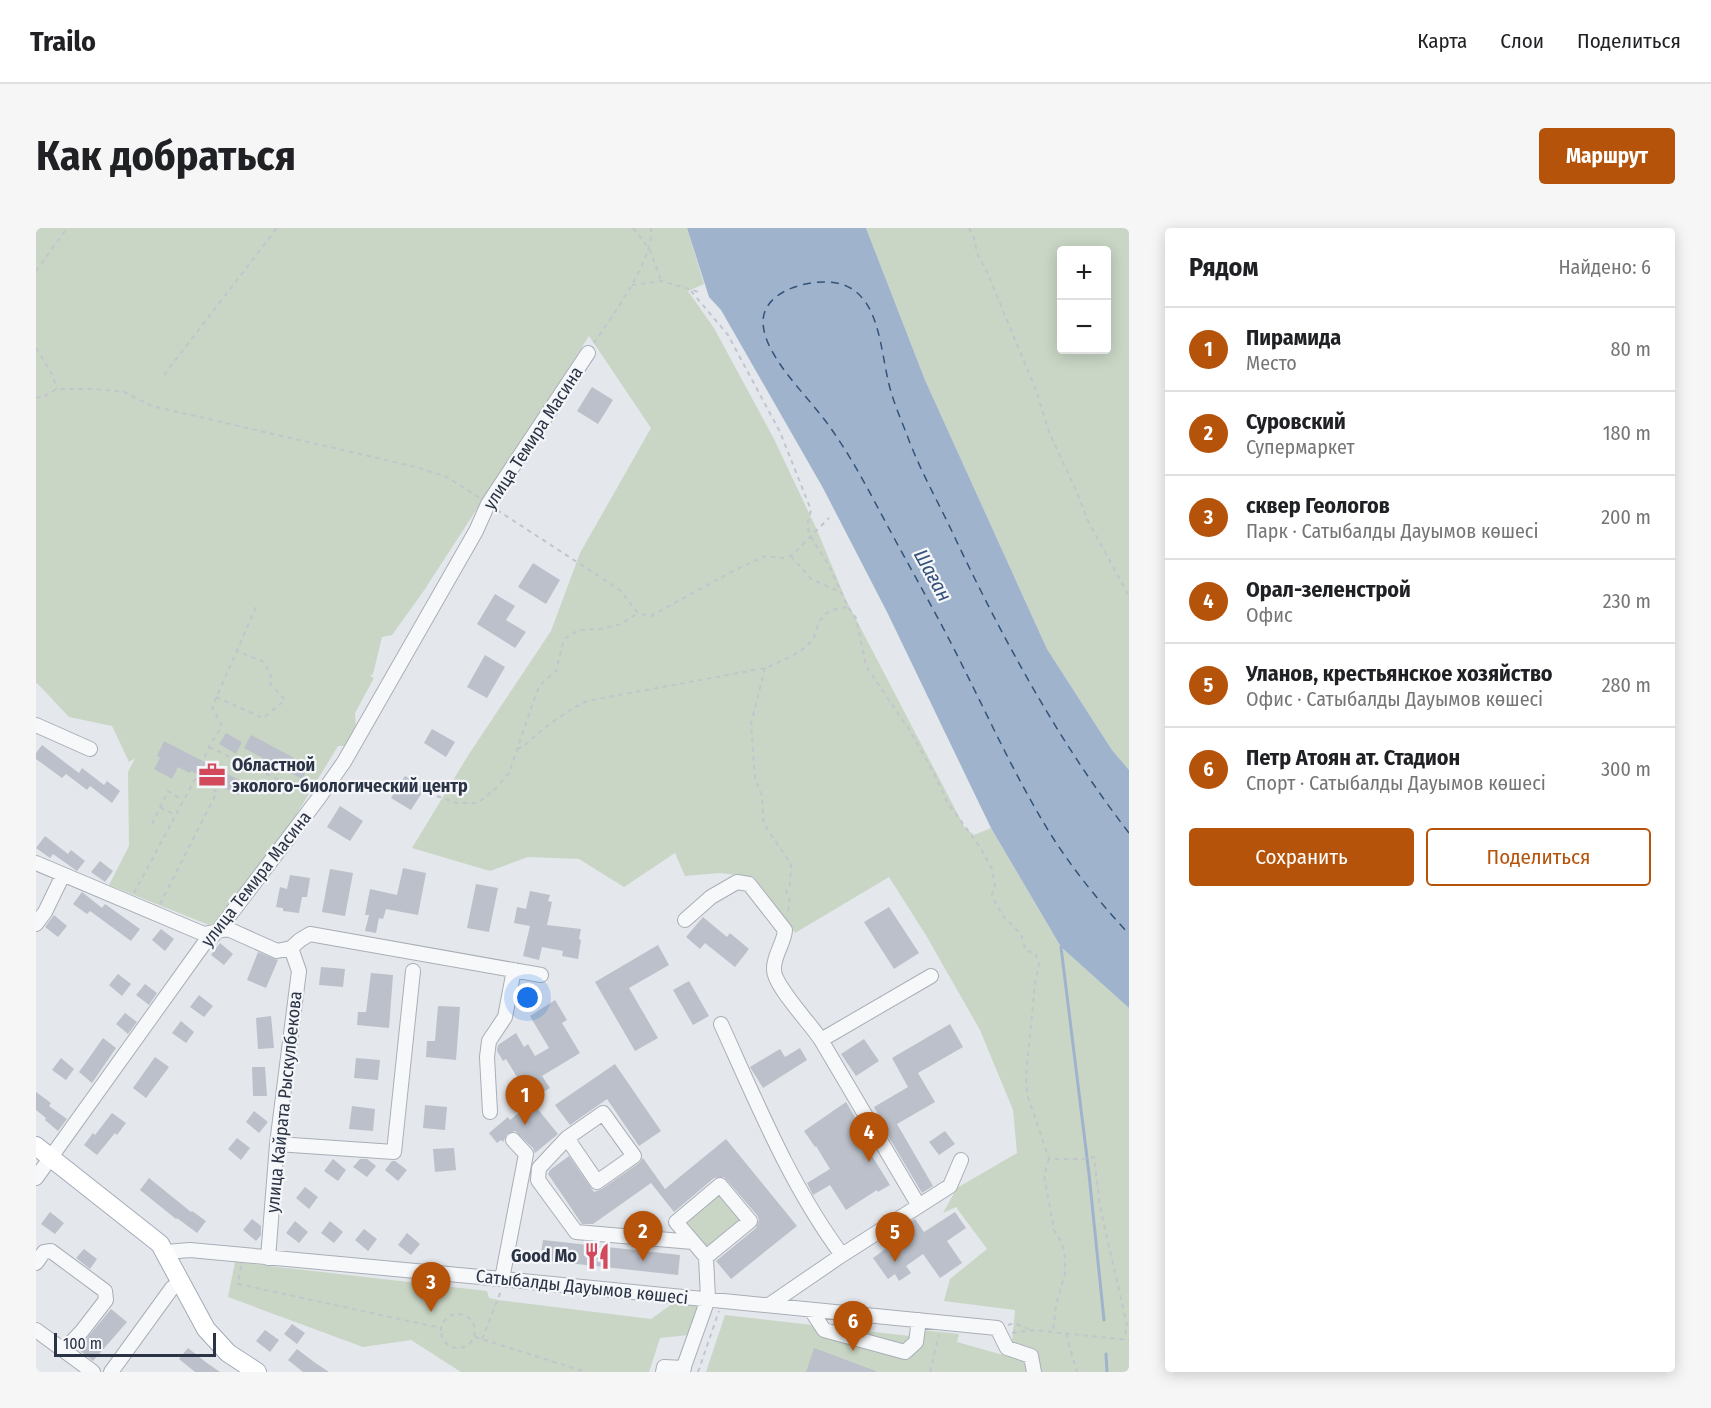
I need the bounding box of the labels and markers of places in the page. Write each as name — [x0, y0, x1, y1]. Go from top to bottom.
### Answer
place label: Областной эколого-биологический центр — [232, 754, 468, 797]
office icon: Областной эколого-биологический центр — [197, 760, 227, 790]
pin: 1 — [506, 1076, 544, 1125]
pin: 4 — [850, 1112, 888, 1162]
pin: 2 — [624, 1212, 662, 1261]
pin: 5 — [876, 1212, 914, 1262]
restaurant icon: Good Mo — [582, 1241, 612, 1271]
place label: Good Mo — [511, 1245, 577, 1267]
pin: 3 — [412, 1262, 450, 1312]
pin: 6 — [834, 1302, 872, 1351]

